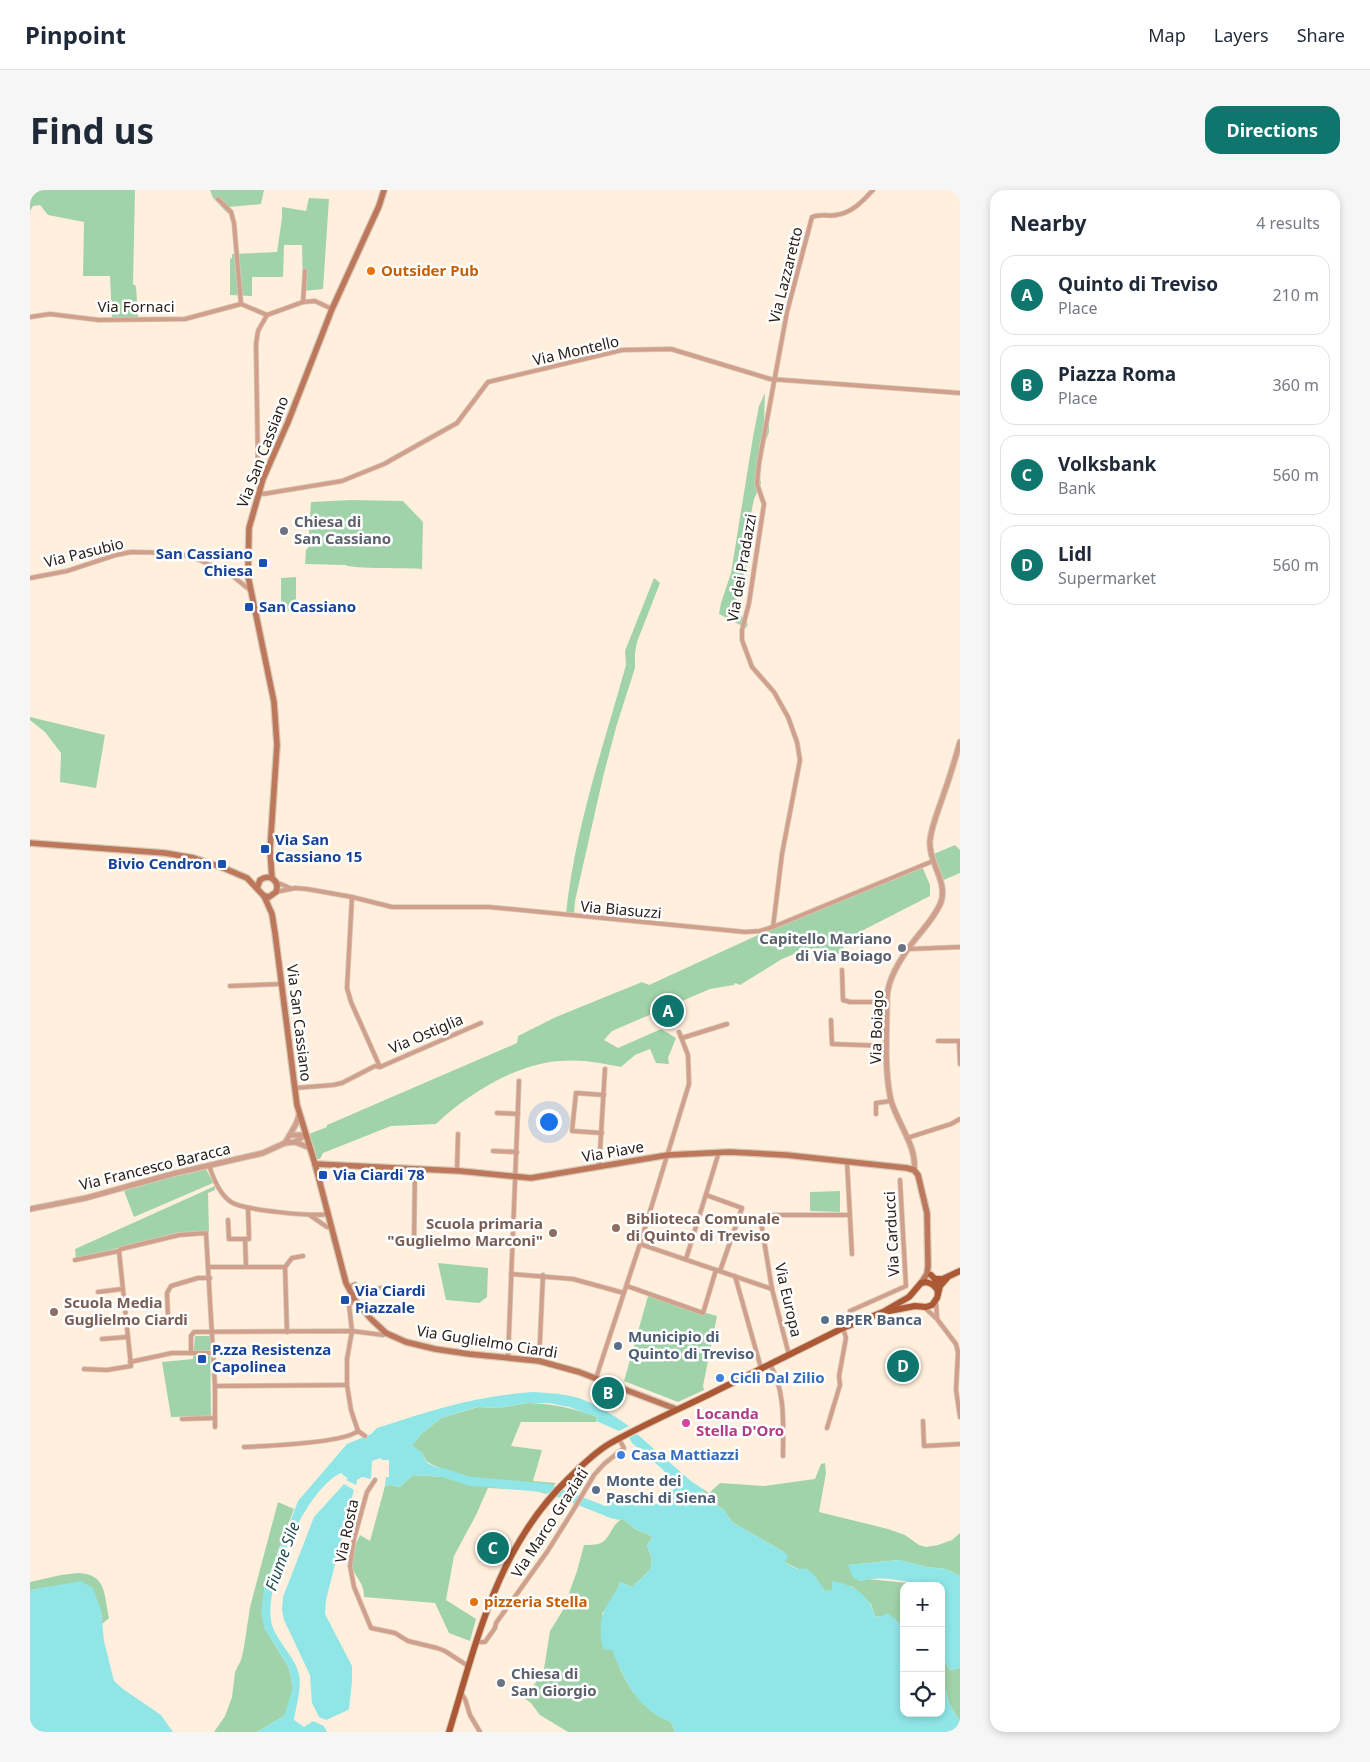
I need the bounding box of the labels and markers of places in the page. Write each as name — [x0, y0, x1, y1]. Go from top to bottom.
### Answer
place label: Outsider Pub — [381, 260, 479, 280]
marker: Outsider Pub — [365, 265, 377, 277]
place label: Chiesa di San Cassiano — [294, 511, 391, 548]
marker: Chiesa di San Cassiano — [278, 525, 290, 537]
place label: San Cassiano Chiesa — [156, 543, 253, 580]
marker: San Cassiano Chiesa — [257, 557, 269, 569]
place label: San Cassiano — [259, 596, 356, 616]
marker: San Cassiano — [243, 601, 255, 613]
place label: Via San Cassiano 15 — [275, 829, 362, 866]
marker: Via San Cassiano 15 — [259, 843, 271, 855]
place label: Bivio Cendron — [108, 853, 212, 873]
marker: Bivio Cendron — [216, 858, 228, 870]
place label: Capitello Mariano di Via Boiago — [759, 928, 892, 965]
marker: Capitello Mariano di Via Boiago — [896, 942, 908, 954]
pin: A — [652, 992, 684, 1030]
place label: Via Ciardi 78 — [333, 1164, 425, 1184]
marker: Via Ciardi 78 — [317, 1169, 329, 1181]
place label: Biblioteca Comunale di Quinto di Treviso — [626, 1208, 780, 1245]
place label: Scuola primaria "Guglielmo Marconi" — [387, 1213, 543, 1250]
marker: Biblioteca Comunale di Quinto di Treviso — [610, 1222, 622, 1234]
marker: Scuola primaria "Guglielmo Marconi" — [547, 1227, 559, 1239]
place label: Via Ciardi Piazzale — [355, 1280, 426, 1317]
place label: Scuola Media Guglielmo Ciardi — [64, 1292, 188, 1329]
marker: Via Ciardi Piazzale — [339, 1294, 351, 1306]
marker: Scuola Media Guglielmo Ciardi — [48, 1306, 60, 1318]
place label: BPER Banca — [835, 1309, 922, 1329]
marker: BPER Banca — [819, 1314, 831, 1326]
place label: Municipio di Quinto di Treviso — [628, 1326, 754, 1363]
place label: P.zza Resistenza Capolinea — [212, 1339, 331, 1376]
marker: Municipio di Quinto di Treviso — [612, 1340, 624, 1352]
pin: D — [887, 1347, 919, 1385]
marker: P.zza Resistenza Capolinea — [196, 1353, 208, 1365]
place label: Cicli Dal Zilio — [730, 1367, 825, 1387]
marker: Cicli Dal Zilio — [714, 1372, 726, 1384]
pin: B — [592, 1374, 624, 1412]
place label: Locanda Stella D'Oro — [696, 1403, 784, 1440]
marker: Locanda Stella D'Oro — [680, 1417, 692, 1429]
place label: Casa Mattiazzi — [631, 1444, 739, 1464]
marker: Casa Mattiazzi — [615, 1449, 627, 1461]
place label: Monte dei Paschi di Siena — [606, 1470, 716, 1507]
marker: Monte dei Paschi di Siena — [590, 1484, 602, 1496]
pin: C — [477, 1529, 509, 1567]
place label: pizzeria Stella — [484, 1591, 587, 1611]
marker: pizzeria Stella — [468, 1596, 480, 1608]
place label: Chiesa di San Giorgio — [511, 1663, 597, 1700]
marker: Chiesa di San Giorgio — [495, 1677, 507, 1689]

